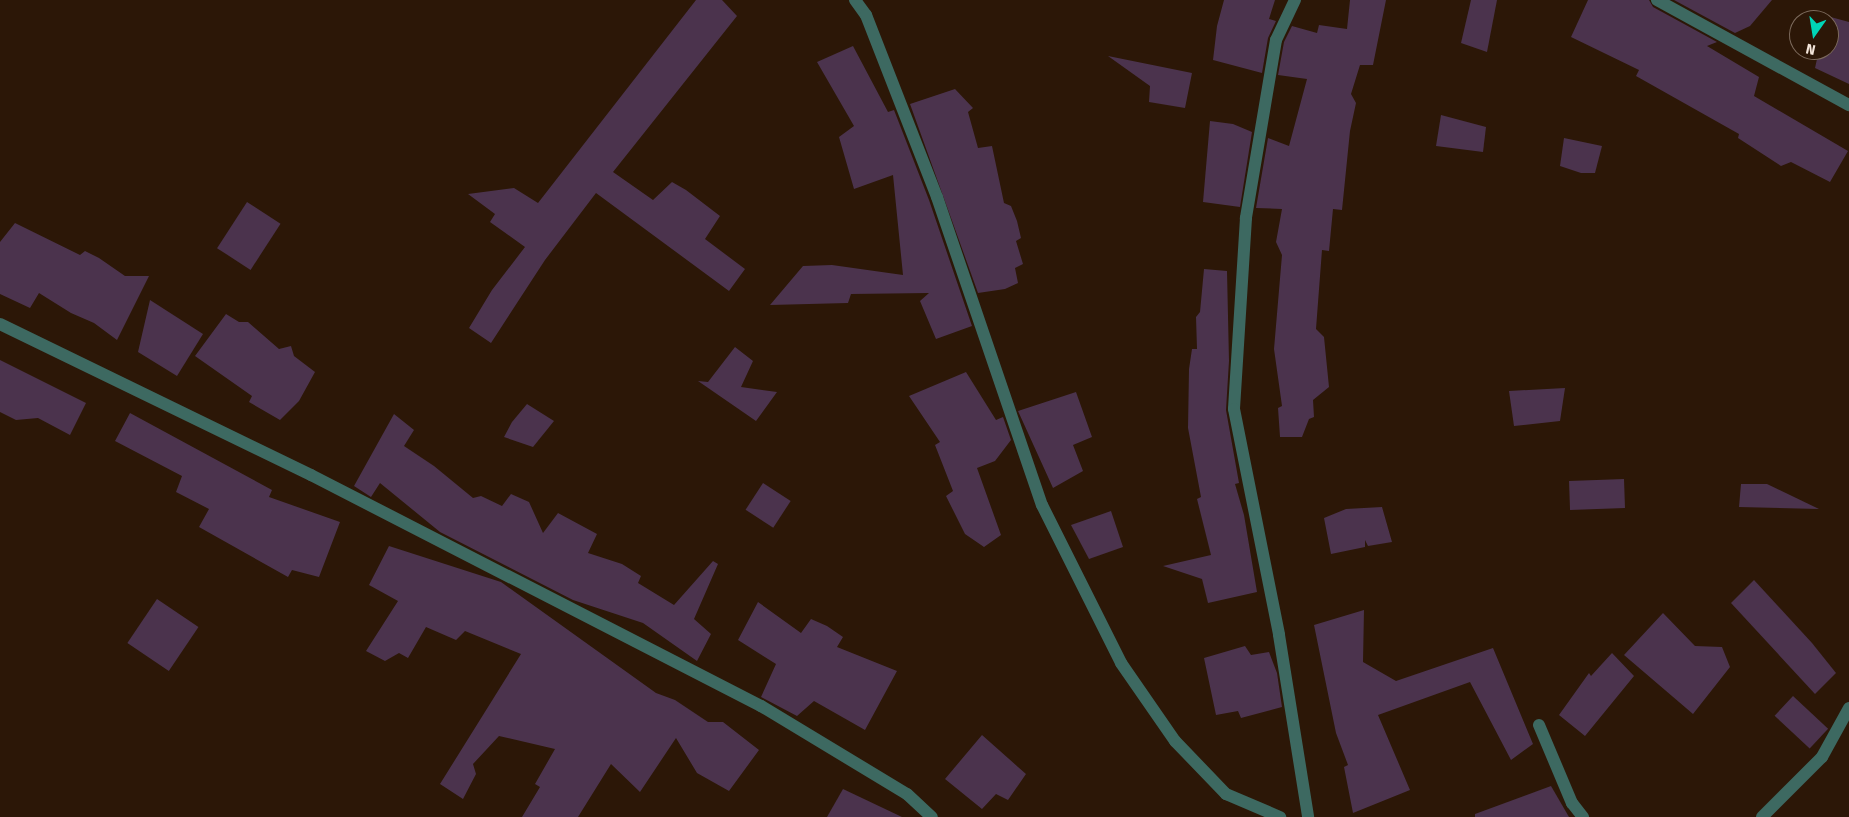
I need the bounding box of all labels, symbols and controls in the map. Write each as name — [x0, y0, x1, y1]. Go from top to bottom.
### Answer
north arrow — [1789, 10, 1839, 60]
text: N — [1804, 40, 1817, 58]

